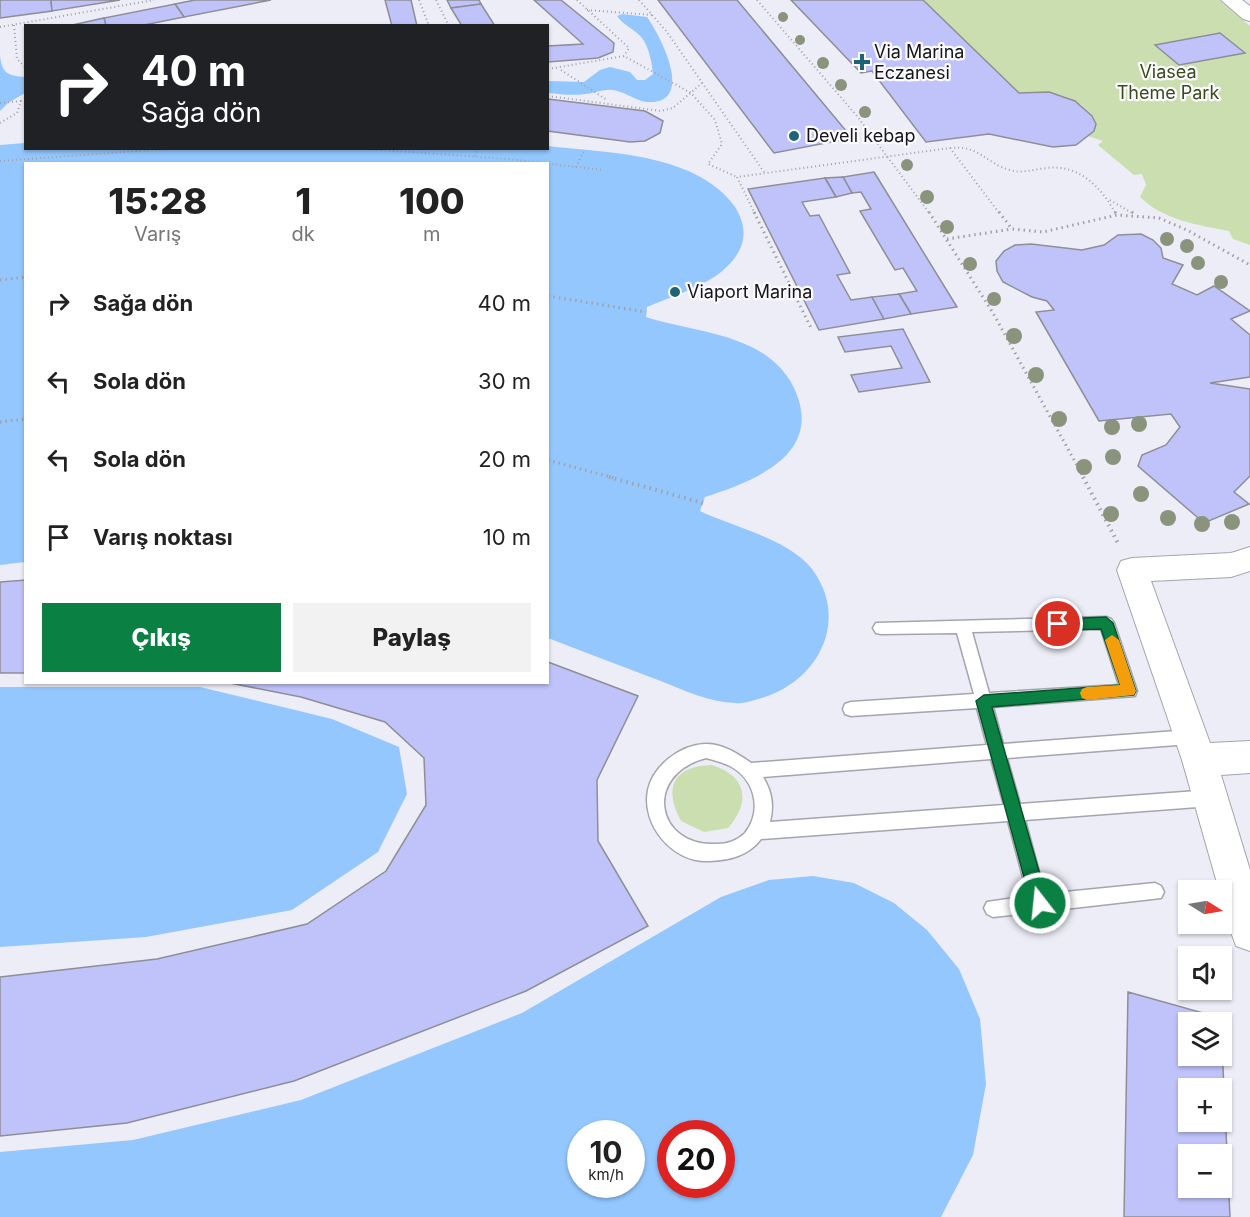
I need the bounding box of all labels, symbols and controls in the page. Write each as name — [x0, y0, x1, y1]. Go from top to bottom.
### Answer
place label: Via Marina Eczanesi — [874, 41, 964, 83]
text: 40 m — [141, 45, 246, 96]
icon: right — [42, 48, 120, 126]
marker: Via Marina Eczanesi — [855, 55, 869, 69]
park label: Viasea Theme Park — [1117, 61, 1219, 103]
text: Sağa dön — [141, 96, 261, 129]
place label: Develi kebap — [806, 125, 915, 146]
marker: Develi kebap — [787, 129, 801, 143]
text: 15:28 — [108, 179, 207, 223]
text: 1 — [295, 179, 311, 223]
text: 100 — [399, 179, 465, 223]
text: Varış — [134, 222, 181, 246]
text: dk — [291, 222, 315, 246]
text: m — [423, 222, 441, 246]
place label: Viaport Marina — [687, 281, 812, 302]
marker: Viaport Marina — [668, 285, 682, 299]
icon: right — [42, 287, 75, 320]
text: Sağa dön — [93, 290, 193, 316]
text: 40 m — [477, 290, 531, 316]
icon: left — [42, 365, 75, 398]
text: Sola dön — [93, 368, 186, 394]
text: 30 m — [478, 368, 531, 394]
icon: left — [42, 443, 75, 476]
text: Sola dön — [93, 446, 186, 472]
text: 20 m — [478, 446, 531, 472]
icon: arrive — [42, 521, 75, 554]
text: Varış noktası — [93, 524, 233, 550]
text: 10 m — [483, 524, 531, 550]
pin — [1032, 598, 1083, 649]
button: Çıkış — [42, 603, 281, 672]
button: Paylaş — [293, 603, 531, 672]
icon: arrive — [1041, 607, 1074, 640]
position arrow — [1008, 871, 1072, 935]
north arrow — [1178, 880, 1232, 934]
map controls — [1178, 880, 1232, 1198]
button: sound — [1178, 946, 1232, 1000]
button: layers — [1178, 1012, 1232, 1066]
button: + — [1178, 1078, 1232, 1132]
speed limit sign: 20 — [657, 1120, 735, 1198]
text: 10 — [589, 1134, 623, 1170]
button: − — [1178, 1144, 1232, 1198]
text: km/h — [588, 1165, 624, 1184]

